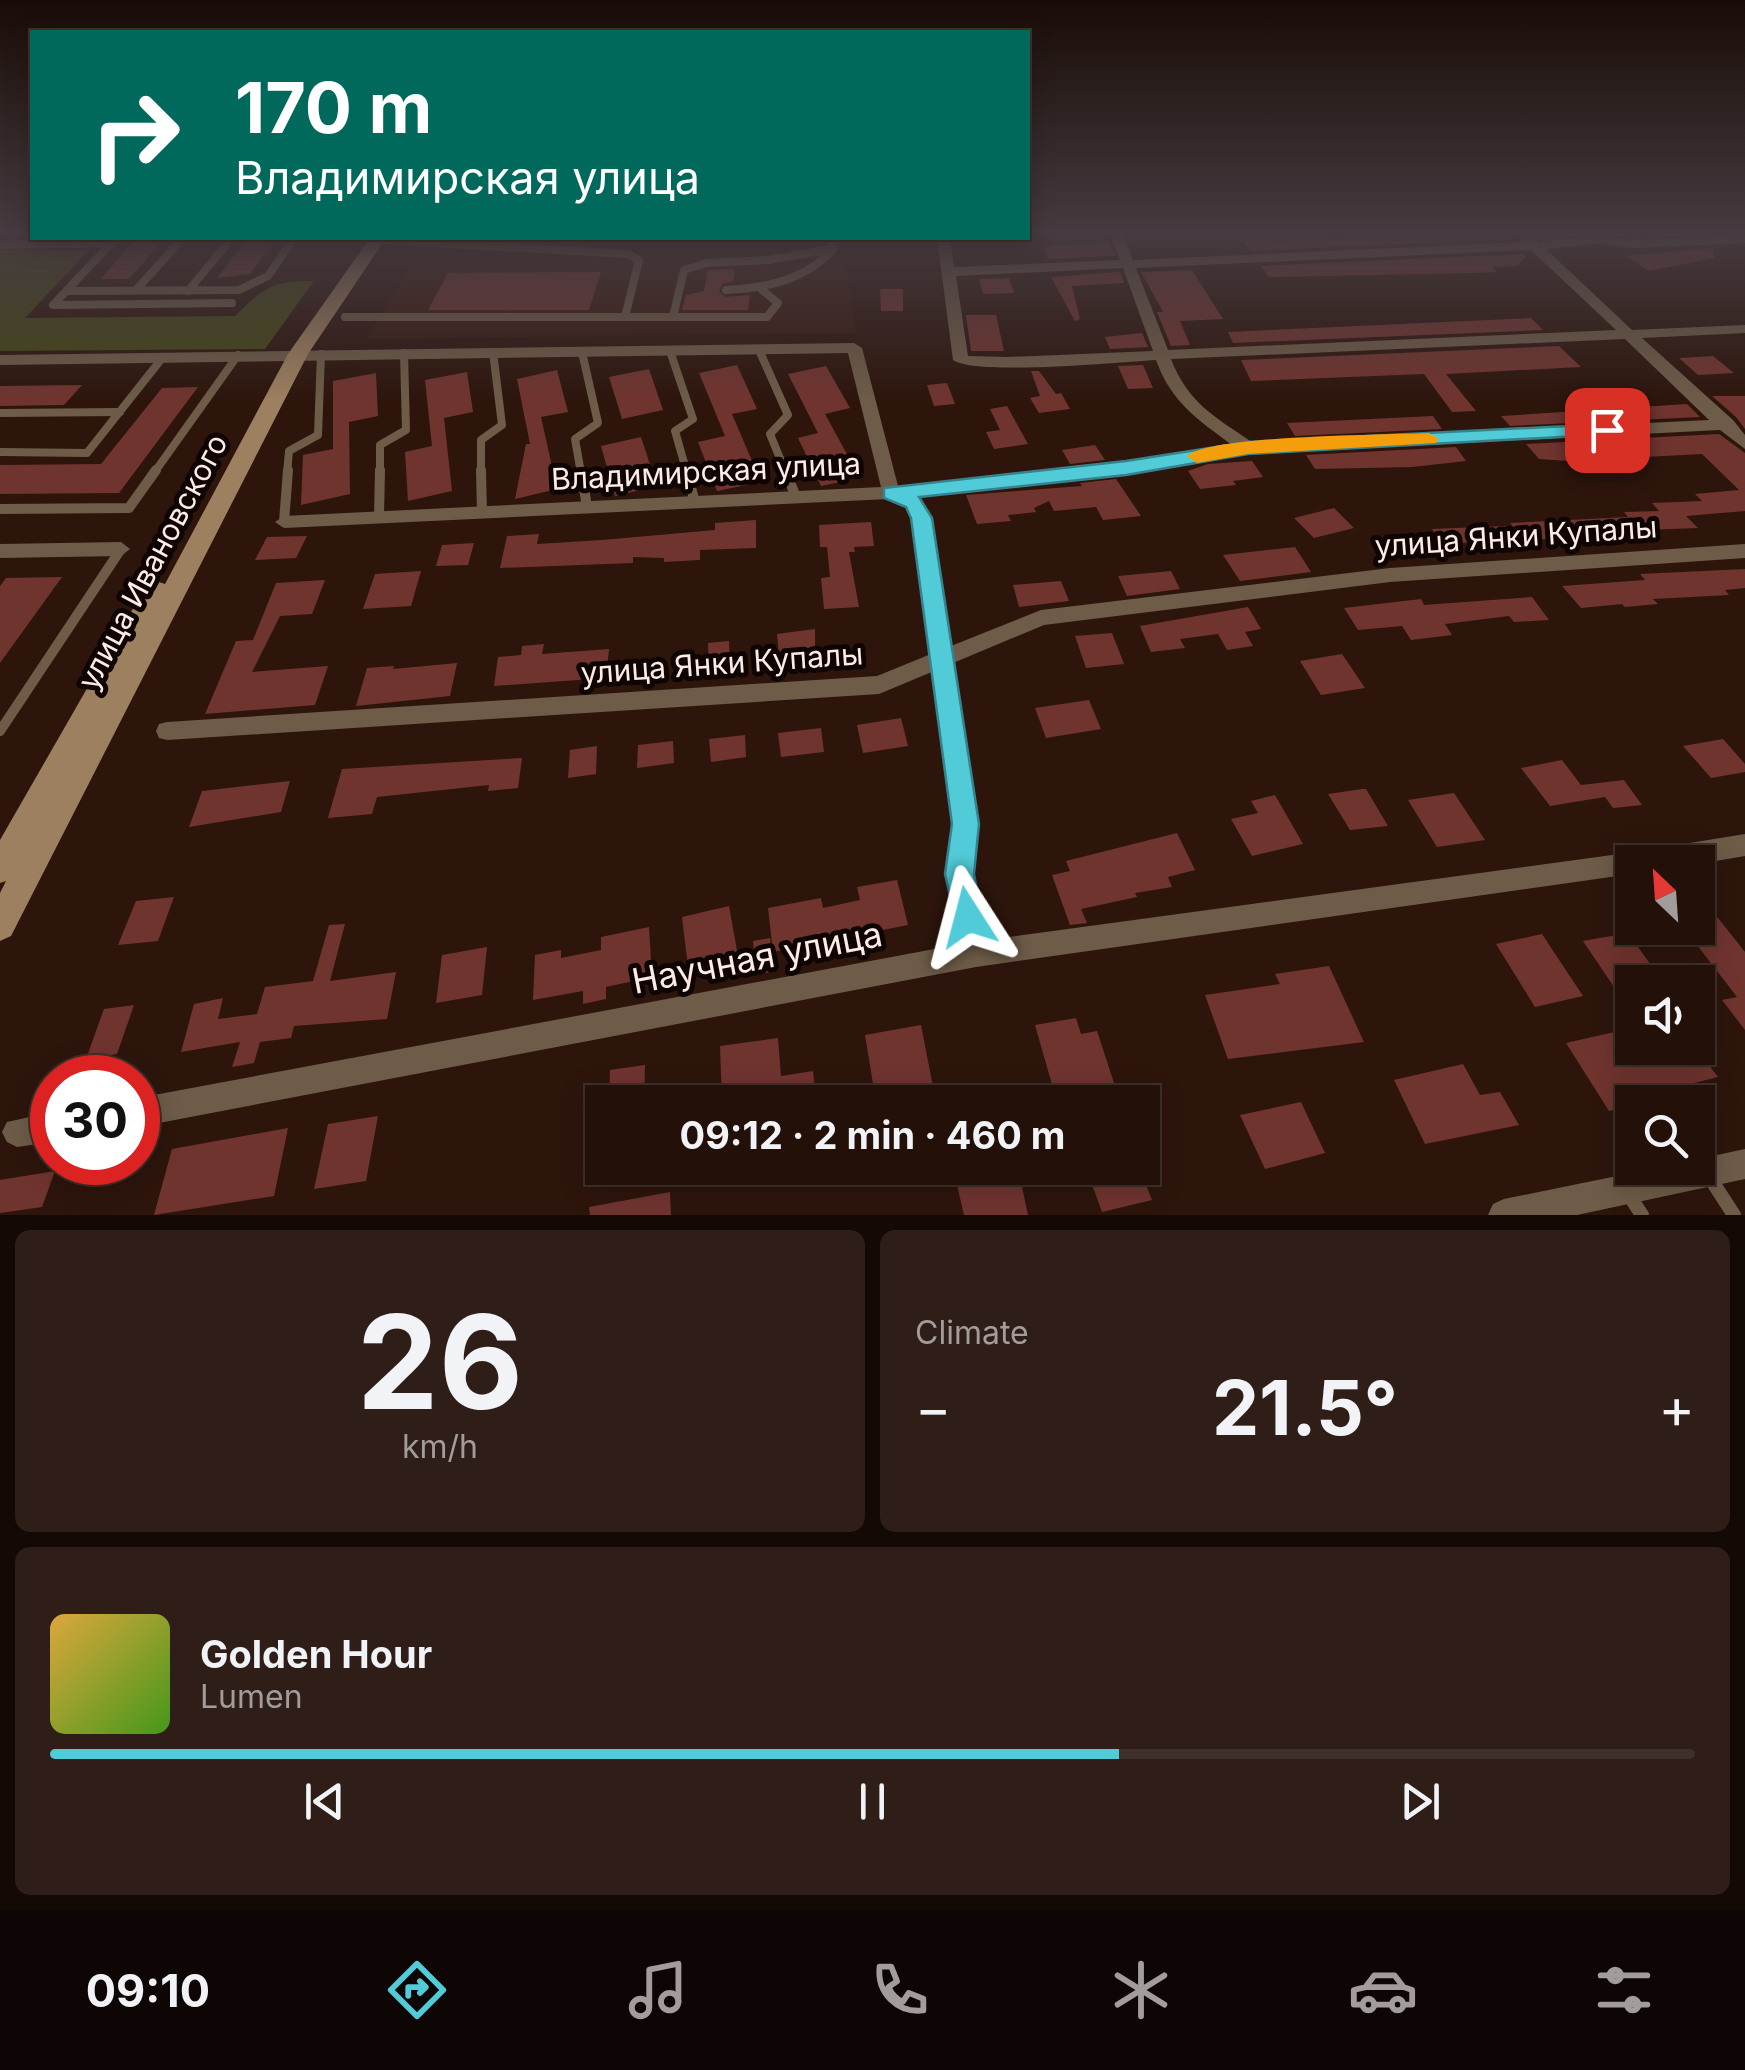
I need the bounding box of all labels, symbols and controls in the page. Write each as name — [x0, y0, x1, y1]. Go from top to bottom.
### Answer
text: 170 m — [235, 65, 432, 150]
icon: right — [70, 70, 200, 200]
text: Владимирская улица — [235, 150, 700, 205]
pin — [1565, 388, 1650, 473]
icon: arrive — [1580, 403, 1635, 458]
street label: улица Ивановского — [70, 428, 235, 695]
street label: Владимирская улица — [550, 445, 862, 497]
street label: улица Янки Купалы — [1374, 508, 1658, 564]
street label: улица Янки Купалы — [580, 635, 864, 691]
north arrow — [1615, 845, 1715, 945]
map controls — [1615, 845, 1715, 1185]
position arrow — [916, 865, 1020, 969]
street label: Научная улица — [628, 912, 885, 1002]
button: sound — [1615, 965, 1715, 1065]
speed limit sign: 30 — [30, 1055, 160, 1185]
button: search — [1615, 1085, 1715, 1185]
text: 09:12 · 2 min · 460 m — [680, 1112, 1065, 1158]
text: 26 — [357, 1283, 523, 1440]
text: Climate — [915, 1313, 1029, 1352]
text: 21.5° — [1212, 1362, 1398, 1453]
text: − — [915, 1375, 951, 1441]
text: + — [1659, 1375, 1695, 1441]
text: km/h — [402, 1427, 478, 1466]
text: Golden Hour — [200, 1631, 432, 1677]
text: Lumen — [200, 1677, 303, 1716]
icon: previous — [297, 1774, 352, 1829]
icon: pause — [845, 1774, 900, 1829]
icon: next — [1393, 1774, 1448, 1829]
icon: directions — [382, 1955, 452, 2025]
icon: music — [623, 1955, 693, 2025]
icon: phone — [865, 1955, 935, 2025]
icon: climate — [1106, 1955, 1176, 2025]
icon: car — [1348, 1955, 1418, 2025]
icon: filters — [1589, 1955, 1659, 2025]
text: 09:10 — [86, 1963, 210, 2018]

